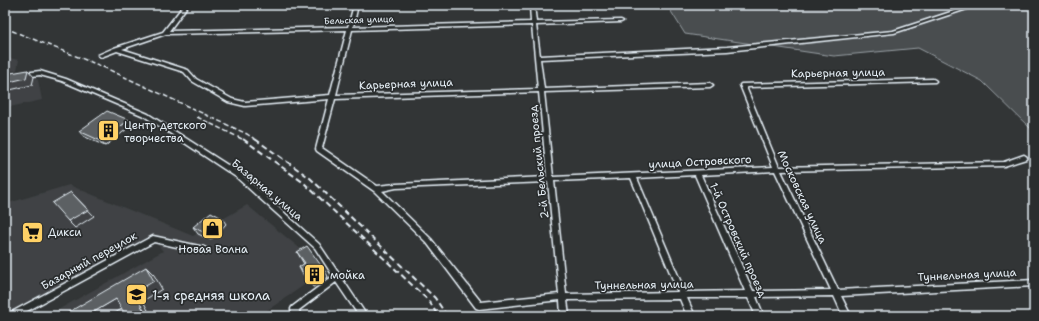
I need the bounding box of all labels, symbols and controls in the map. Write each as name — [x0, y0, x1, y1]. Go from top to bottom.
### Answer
street label: Бельская улица — [324, 13, 395, 27]
street label: Карьерная улица — [791, 65, 885, 81]
street label: Карьерная улица — [359, 75, 453, 93]
street label: 2-й Бельский проезд — [526, 104, 552, 220]
building icon: Центр детского творчества — [95, 118, 121, 144]
place label: Центр детского творчества — [124, 118, 207, 146]
street label: Московская улица — [774, 148, 830, 246]
street label: улица Островского — [648, 152, 752, 172]
street label: Базарная улица — [228, 156, 306, 224]
street label: 1-й Островский проезд — [706, 180, 770, 300]
shop icon: Новая Волна — [200, 216, 226, 242]
supermarket icon: Дикси — [19, 219, 45, 245]
place label: Дикси — [48, 225, 81, 240]
street label: Базарный переулок — [38, 228, 140, 294]
place label: Новая Волна — [178, 242, 248, 257]
building icon: мойка — [302, 262, 328, 288]
street label: Туннельная улица — [917, 265, 1017, 285]
place label: мойка — [330, 268, 365, 283]
street label: Туннельная улица — [594, 277, 694, 293]
school or university icon: 1-я средняя школа — [123, 282, 149, 308]
place label: 1-я средняя школа — [152, 287, 270, 304]

